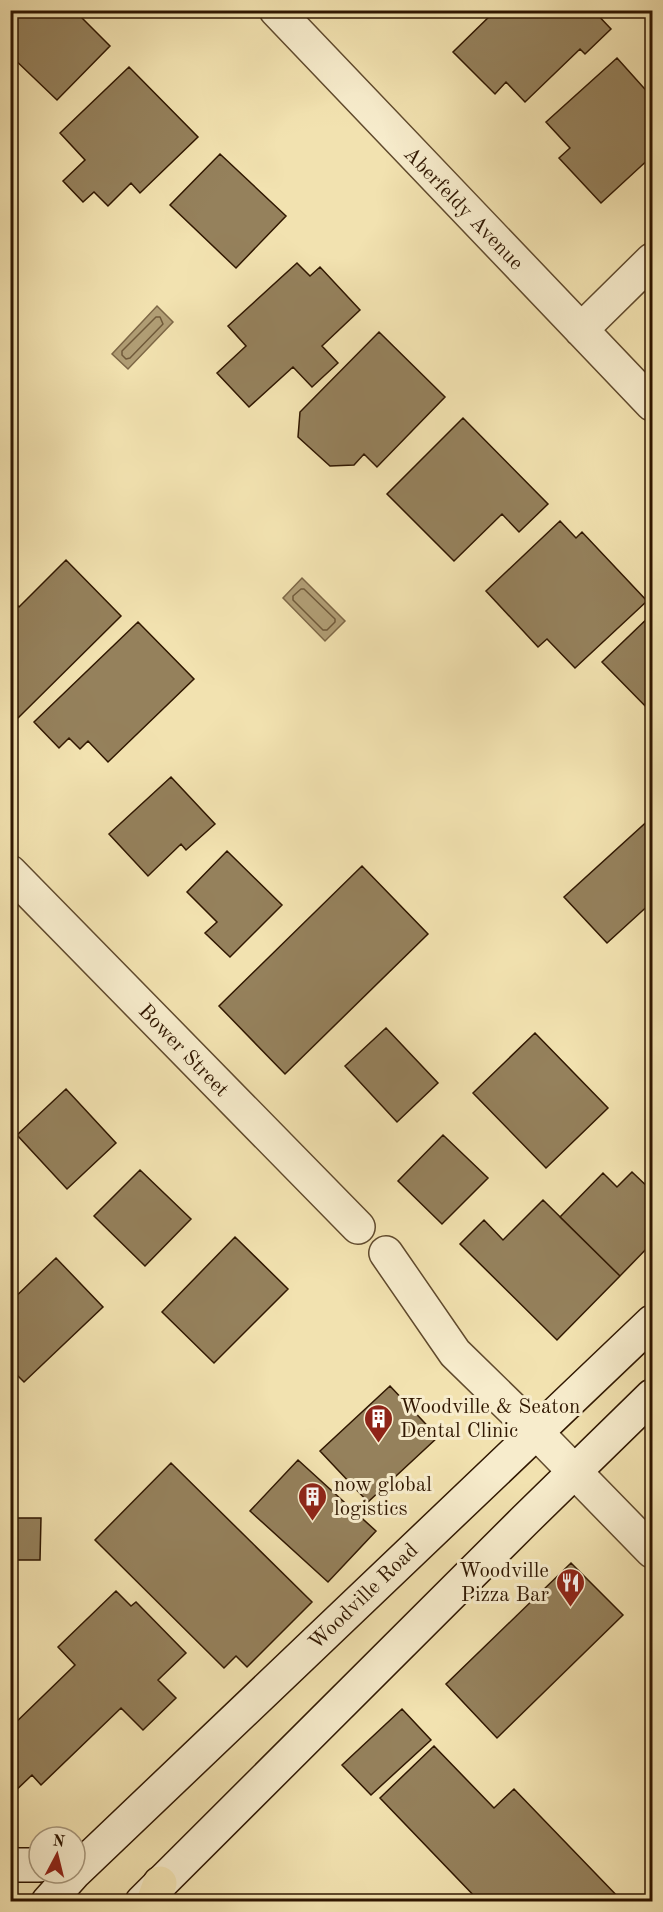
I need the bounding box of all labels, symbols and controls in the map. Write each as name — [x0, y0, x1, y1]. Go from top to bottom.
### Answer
street label: Aberfeldy Avenue — [399, 143, 527, 275]
street label: Bower Street — [134, 1001, 232, 1101]
place label: Woodville & Seaton Dental Clinic — [400, 1397, 580, 1442]
building icon: Woodville & Seaton Dental Clinic — [363, 1402, 395, 1444]
place label: now global logistics — [334, 1475, 432, 1520]
building icon: now global logistics — [297, 1480, 329, 1522]
street label: Woodville Road — [305, 1540, 423, 1654]
place label: Woodville Pizza Bar — [459, 1561, 549, 1606]
restaurant icon: Woodville Pizza Bar — [554, 1566, 586, 1608]
north arrow — [27, 1825, 87, 1885]
text: N — [52, 1833, 66, 1851]

